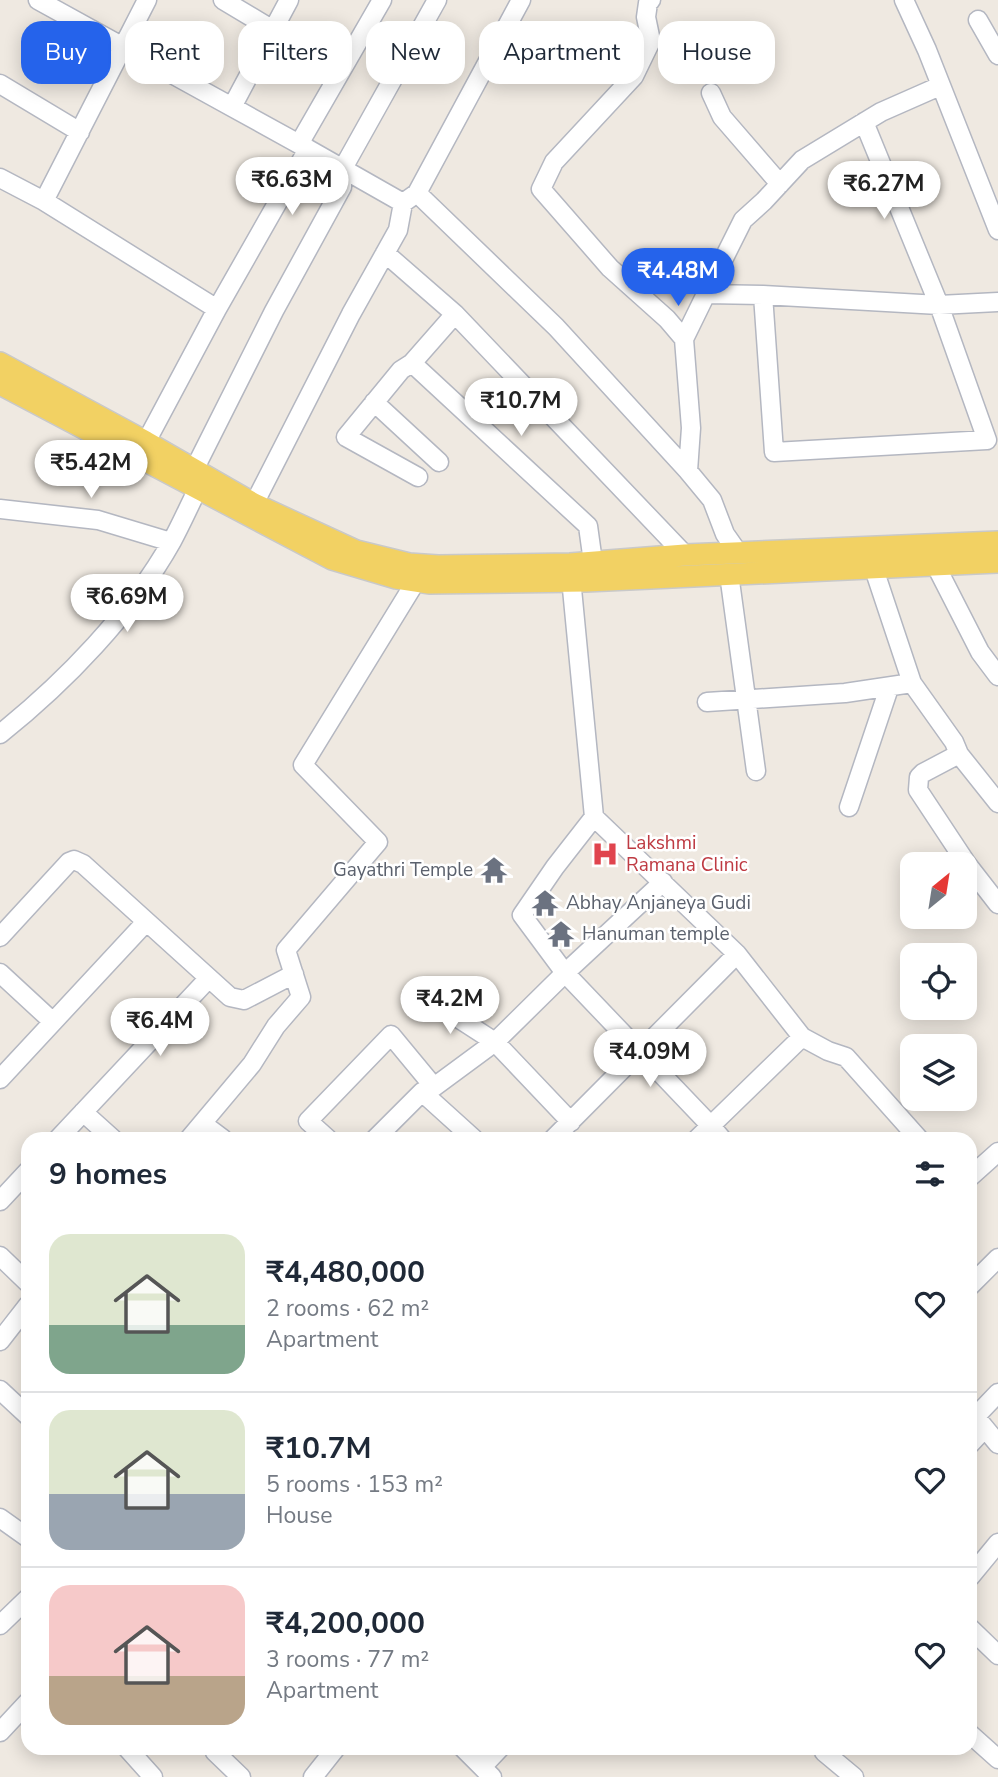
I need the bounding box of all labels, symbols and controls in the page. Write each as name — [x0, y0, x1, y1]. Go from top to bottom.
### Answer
chip: Buy — [21, 21, 111, 84]
chip: Rent — [125, 21, 224, 84]
chip: Filters — [238, 21, 352, 84]
chip: New — [366, 21, 465, 84]
chip: Apartment — [479, 21, 644, 84]
chip: House — [658, 21, 775, 84]
pin: ₹6.63M — [235, 158, 349, 217]
pin: ₹6.27M — [827, 162, 941, 221]
text: ₹6.63M — [252, 164, 332, 195]
text: ₹6.27M — [844, 168, 924, 199]
pin: ₹4.48M — [621, 248, 735, 308]
text: ₹4.48M — [638, 255, 718, 286]
pin: ₹10.7M — [464, 378, 578, 438]
text: ₹10.7M — [481, 385, 561, 416]
pin: ₹5.42M — [34, 440, 148, 500]
text: ₹5.42M — [51, 447, 131, 478]
pin: ₹6.69M — [70, 574, 184, 634]
text: ₹6.69M — [87, 581, 167, 612]
place label: Lakshmi Ramana Clinic — [626, 830, 748, 878]
hospital icon: Lakshmi Ramana Clinic — [590, 839, 620, 869]
north arrow — [900, 852, 976, 929]
map controls — [900, 852, 977, 1111]
temple icon: Gayathri Temple — [479, 855, 509, 885]
place label: Gayathri Temple — [333, 857, 473, 883]
temple icon: Abhay Anjaneya Gudi — [530, 888, 560, 918]
place label: Abhay Anjaneya Gudi — [566, 890, 751, 916]
temple icon: Hanuman temple — [546, 919, 576, 949]
place label: Hanuman temple — [582, 921, 730, 947]
button: locate — [900, 943, 977, 1020]
pin: ₹4.2M — [401, 976, 499, 1036]
text: ₹4.2M — [416, 983, 484, 1014]
pin: ₹6.4M — [111, 998, 209, 1058]
text: ₹6.4M — [126, 1005, 194, 1036]
pin: ₹4.09M — [593, 1030, 707, 1089]
button: layers — [900, 1034, 977, 1111]
text: ₹4.09M — [610, 1036, 690, 1067]
text: 9 homes — [49, 1154, 167, 1195]
icon: filters — [911, 1155, 949, 1193]
text: ₹4,480,000 — [266, 1252, 425, 1293]
icon: home — [105, 1262, 189, 1346]
icon: heart — [911, 1285, 949, 1323]
text: 2 rooms · 62 m² — [266, 1293, 429, 1324]
text: Apartment — [266, 1324, 378, 1355]
text: ₹10.7M — [266, 1428, 371, 1469]
icon: home — [105, 1438, 189, 1522]
icon: heart — [911, 1461, 949, 1499]
text: 5 rooms · 153 m² — [266, 1469, 443, 1500]
text: House — [266, 1500, 333, 1531]
text: ₹4,200,000 — [266, 1603, 425, 1644]
icon: home — [105, 1613, 189, 1697]
icon: heart — [911, 1636, 949, 1674]
text: 3 rooms · 77 m² — [266, 1644, 429, 1675]
text: Apartment — [266, 1675, 378, 1706]

